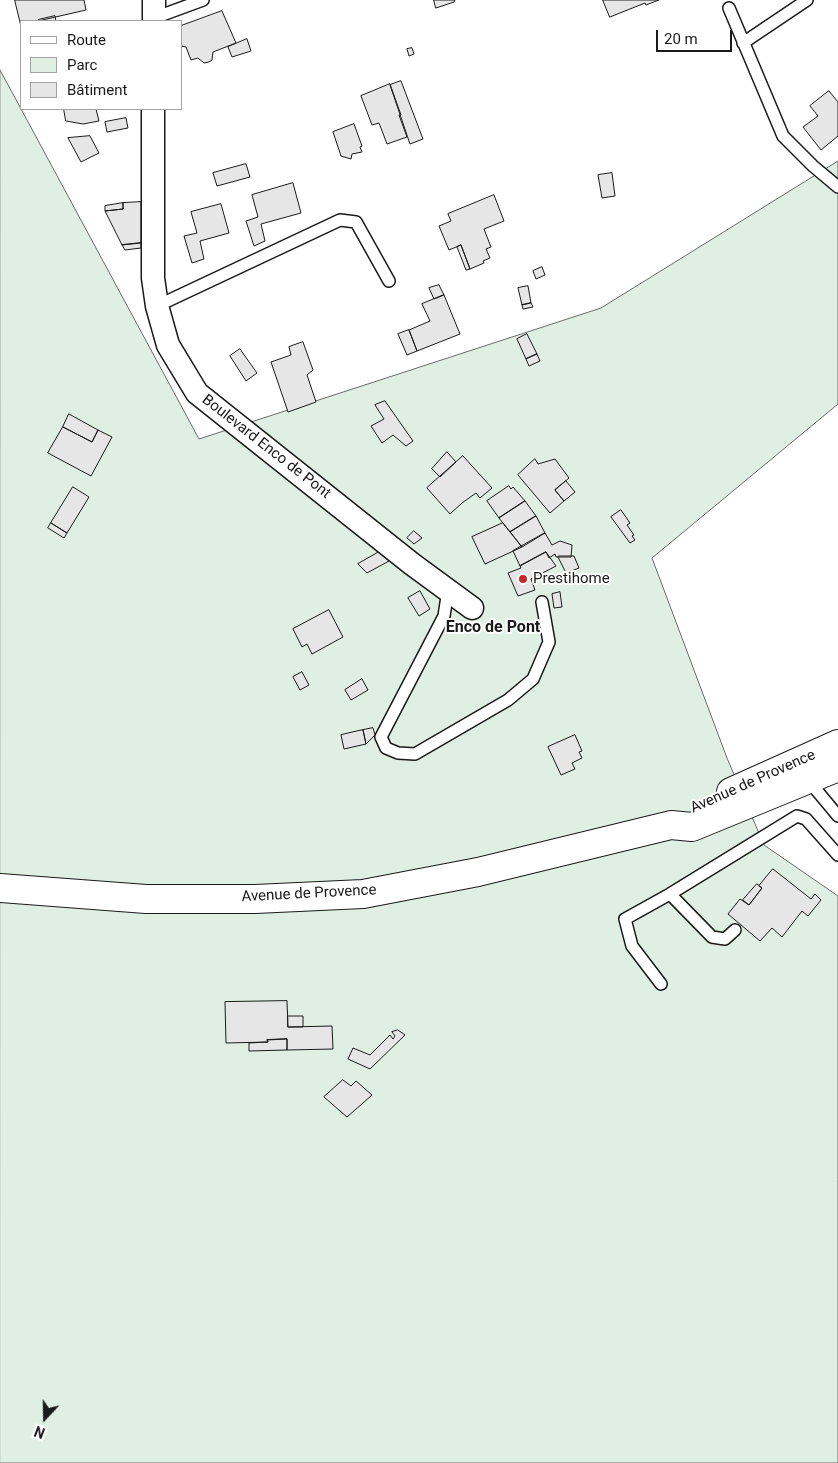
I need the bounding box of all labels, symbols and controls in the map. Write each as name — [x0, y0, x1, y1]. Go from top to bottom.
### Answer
legend — [20, 20, 182, 110]
scale bar — [658, 20, 734, 52]
text: 20 m — [664, 30, 698, 48]
text: Route — [67, 31, 106, 49]
text: Parc — [67, 56, 97, 74]
text: Bâtiment — [67, 81, 127, 99]
street label: Boulevard Enco de Pont — [198, 391, 334, 503]
place label: Prestihome — [533, 570, 610, 588]
marker: Prestihome — [517, 573, 529, 585]
district label: Enco de Pont — [446, 618, 540, 638]
street label: Avenue de Provence — [688, 746, 818, 818]
street label: Avenue de Provence — [241, 881, 377, 907]
north arrow — [20, 1393, 70, 1443]
text: N — [32, 1423, 47, 1441]

